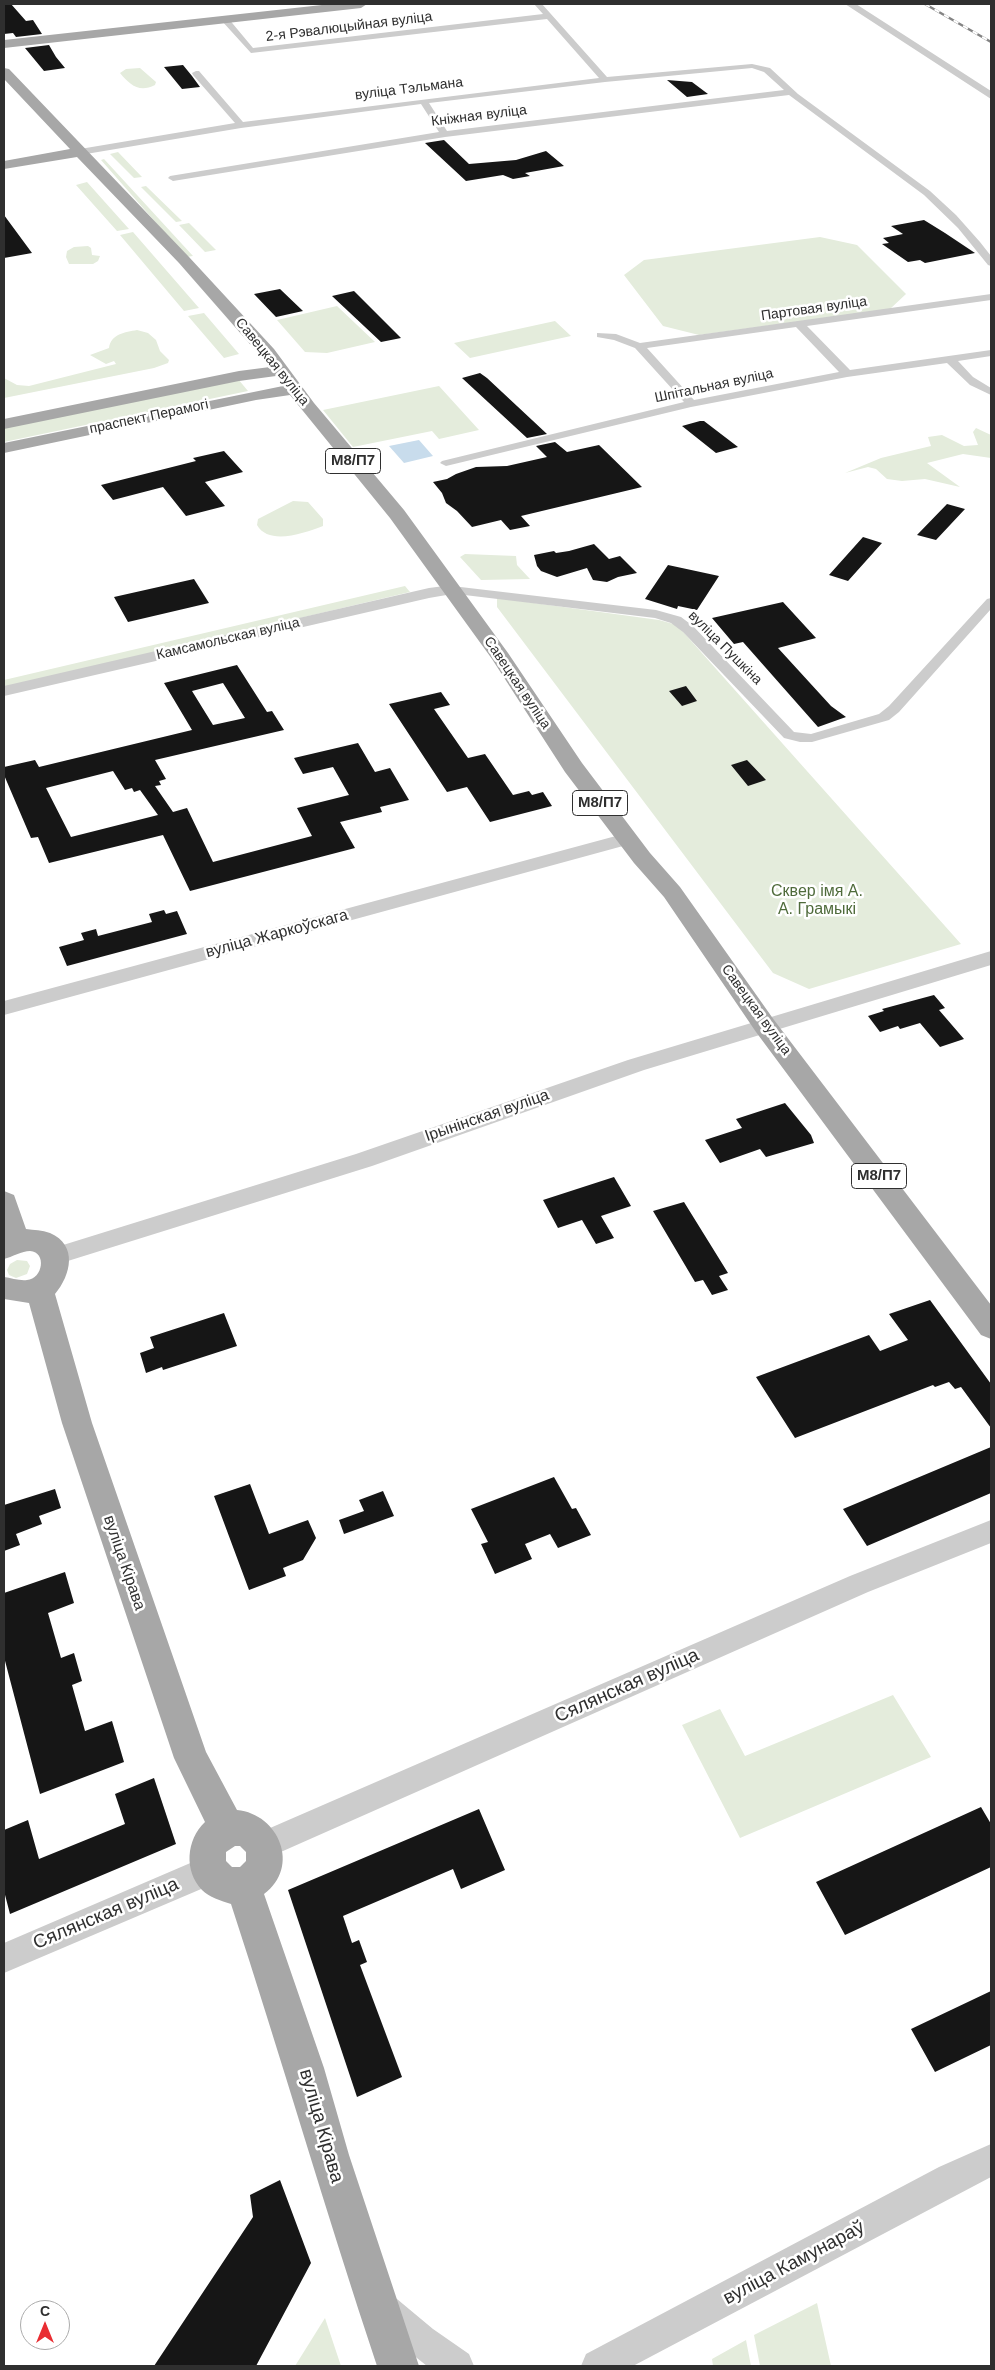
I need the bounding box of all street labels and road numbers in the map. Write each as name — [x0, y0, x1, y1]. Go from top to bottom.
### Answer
street label: 2-я Рэвалюцыйная вуліца — [265, 8, 433, 46]
street label: вуліца Тэльмана — [354, 74, 464, 104]
street label: Кніжная вуліца — [430, 102, 528, 130]
street label: Партовая вуліца — [760, 293, 868, 325]
street label: Савецкая вуліца — [232, 315, 312, 409]
street label: Шпітальная вуліца — [653, 365, 775, 407]
street label: праспект Перамогі — [88, 396, 210, 438]
road number: М8/П7 — [326, 448, 380, 474]
street label: вуліца Пушкіна — [684, 607, 766, 689]
street label: Камсамольская вуліца — [155, 614, 301, 664]
street label: Савецкая вуліца — [480, 634, 554, 732]
road number: М8/П7 — [572, 790, 628, 816]
street label: вуліца Жаркоўскага — [204, 906, 350, 962]
street label: Савецкая вуліца — [718, 961, 794, 1059]
street label: Ірынінская вуліца — [422, 1086, 552, 1146]
road number: М8/П7 — [852, 1164, 906, 1188]
street label: вуліца Кірава — [99, 1513, 149, 1613]
street label: Сялянская вуліца — [551, 1644, 703, 1728]
street label: Сялянская вуліца — [30, 1873, 182, 1955]
street label: вуліца Кірава — [294, 2066, 348, 2186]
street label: вуліца Камунараў — [719, 2216, 869, 2310]

